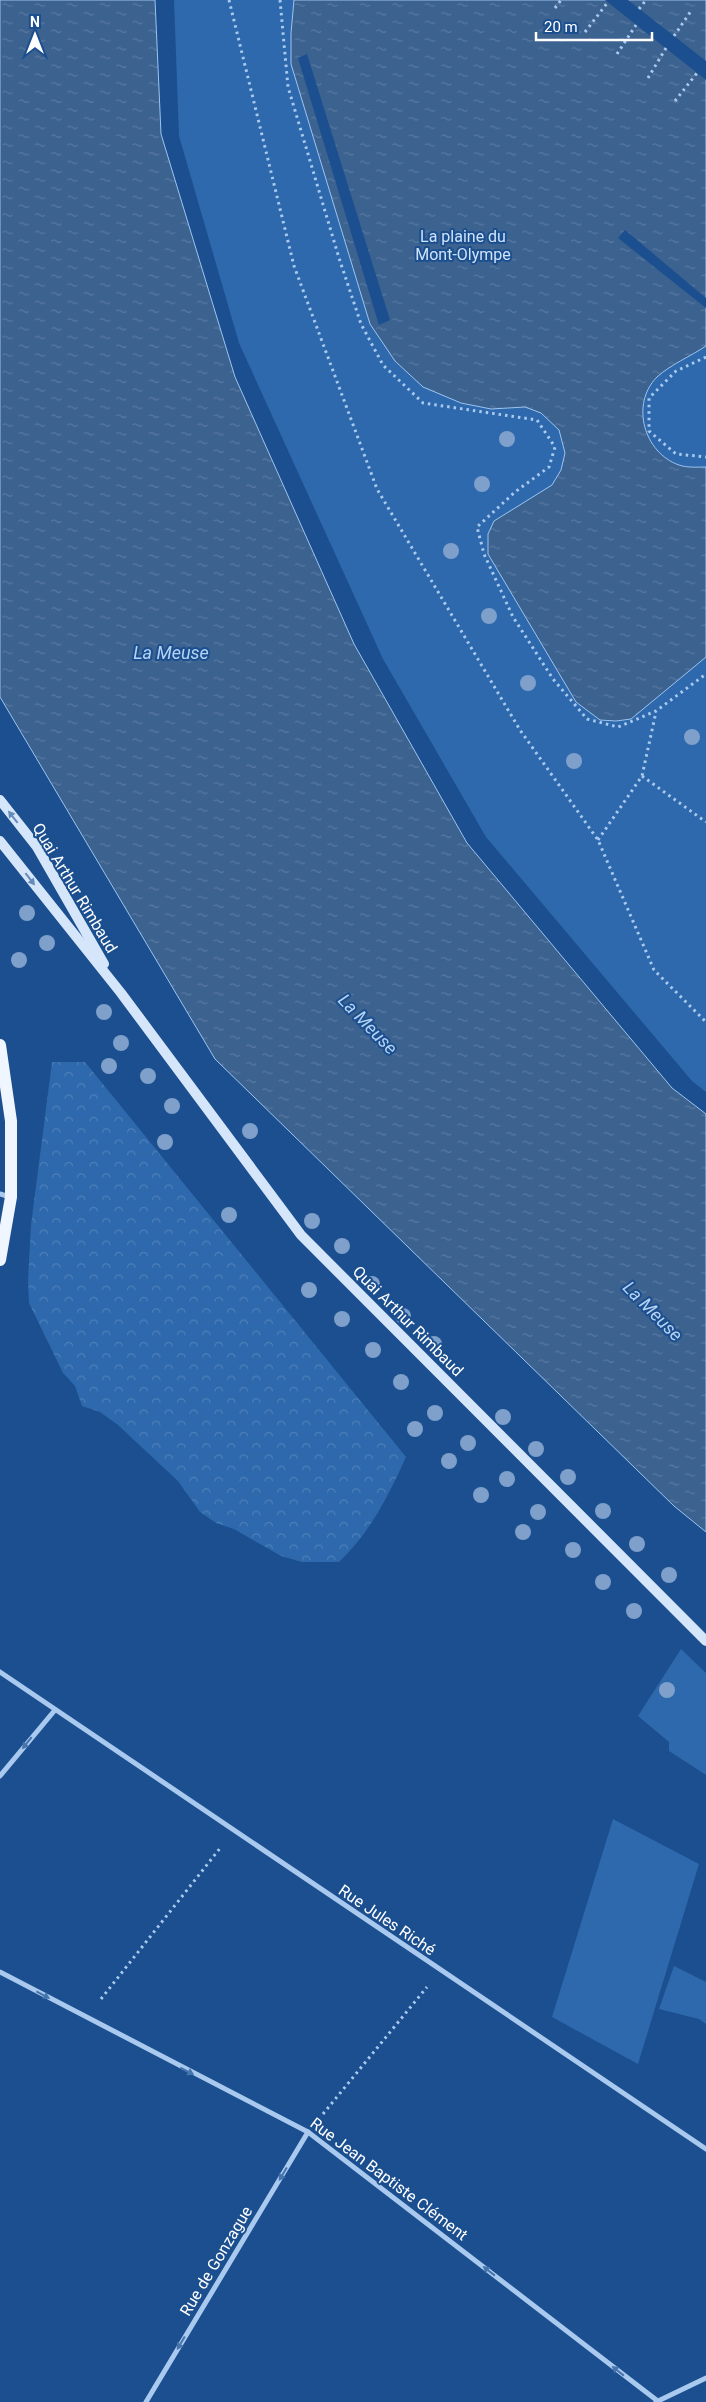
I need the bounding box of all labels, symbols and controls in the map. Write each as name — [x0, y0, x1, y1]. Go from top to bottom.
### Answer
north arrow — [10, 10, 60, 60]
scale bar — [536, 10, 652, 42]
text: N — [30, 14, 40, 30]
text: 20 m — [544, 18, 578, 36]
park label: La plaine du Mont-Olympe — [415, 227, 511, 264]
water label: La Meuse — [133, 642, 209, 663]
one-way arrow — [8, 811, 19, 824]
street label: Quai Arthur Rimbaud — [29, 820, 121, 956]
one-way arrow — [25, 872, 36, 885]
water label: La Meuse — [334, 989, 402, 1059]
street label: Quai Arthur Rimbaud — [349, 1262, 467, 1380]
water label: La Meuse — [619, 1277, 687, 1345]
one-way arrow — [22, 1736, 33, 1749]
street label: Rue Jules Riché — [335, 1881, 439, 1959]
one-way arrow — [36, 1991, 50, 1999]
one-way arrow — [180, 2067, 194, 2075]
street label: Rue Jean Baptiste Clément — [307, 2114, 471, 2244]
one-way arrow — [279, 2167, 288, 2180]
street label: Rue de Gonzague — [176, 2203, 256, 2319]
one-way arrow — [483, 2266, 496, 2277]
one-way arrow — [177, 2336, 186, 2349]
one-way arrow — [612, 2365, 625, 2376]

